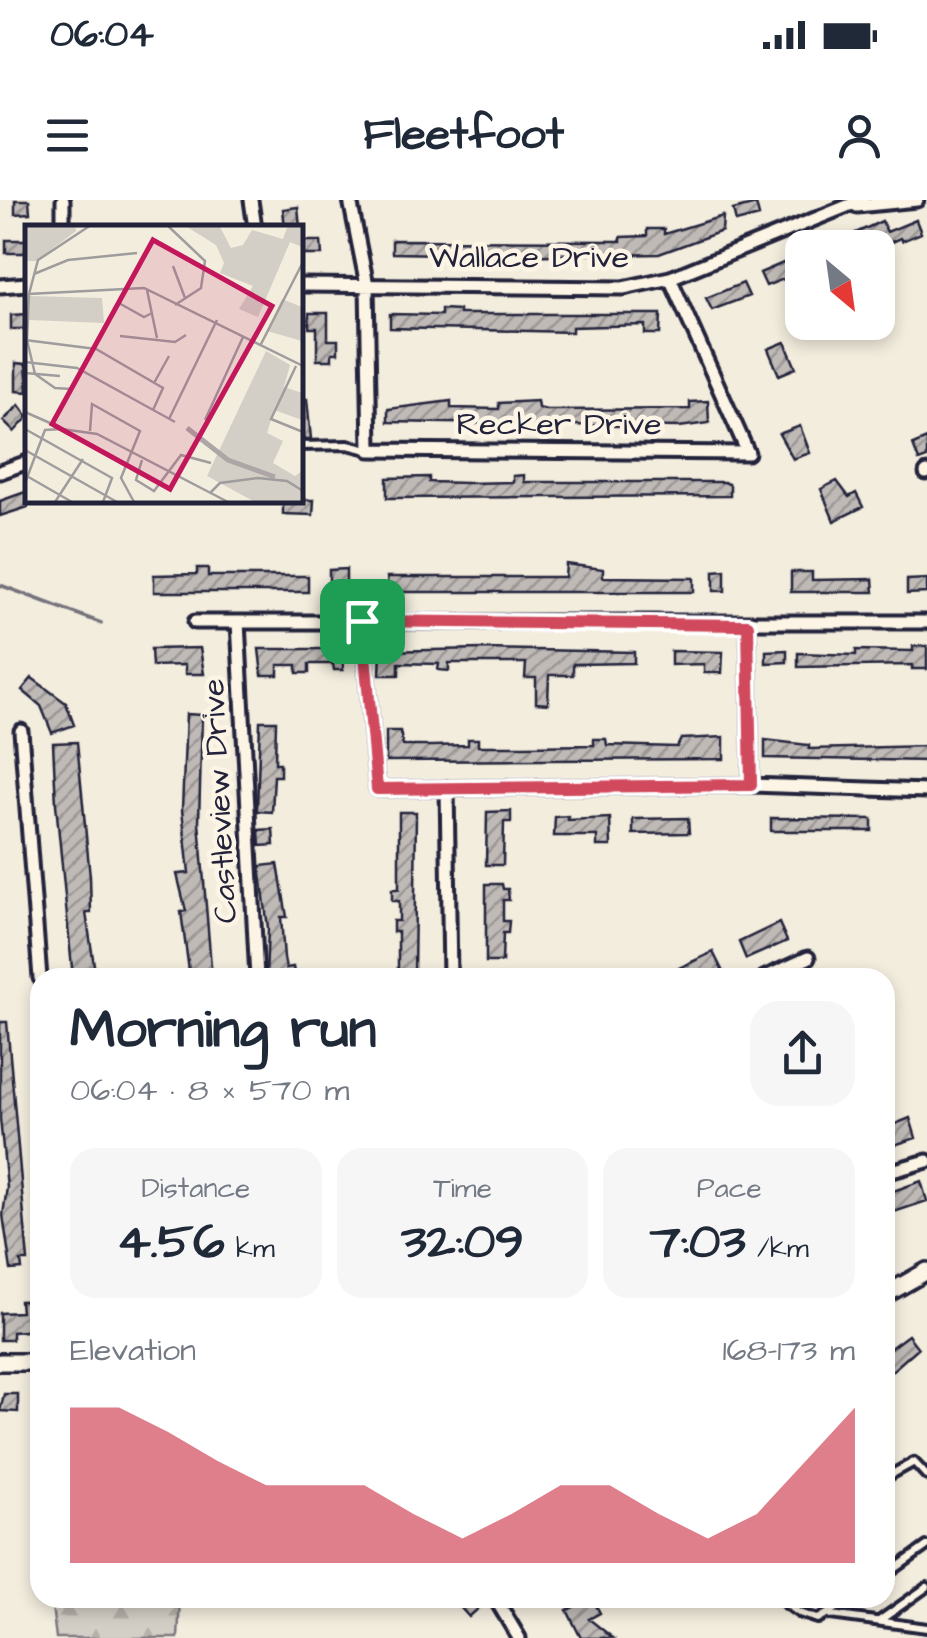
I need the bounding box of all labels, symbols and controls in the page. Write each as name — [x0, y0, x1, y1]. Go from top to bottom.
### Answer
text: 06:04 — [50, 9, 154, 61]
text: Fleetfoot — [363, 104, 564, 166]
icon: menu — [40, 108, 95, 163]
icon: person — [832, 108, 887, 163]
inset map — [25, 225, 302, 502]
north arrow — [785, 230, 895, 340]
map controls — [785, 230, 895, 340]
street label: Wallace Drive — [429, 235, 629, 280]
street label: Recker Drive — [457, 402, 661, 447]
pin — [320, 579, 405, 664]
icon: arrive — [335, 594, 390, 649]
street label: Castleview Drive — [191, 678, 249, 924]
text: Morning run — [70, 992, 376, 1068]
button: share — [750, 1001, 855, 1106]
text: 06:04 · 8 × 570 m — [70, 1068, 349, 1113]
text: Distance — [141, 1169, 250, 1208]
text: Time — [433, 1169, 492, 1208]
text: Pace — [697, 1169, 762, 1208]
text: 4.56 — [117, 1208, 225, 1277]
text: 32:09 — [401, 1208, 524, 1277]
text: 7:03 — [650, 1208, 746, 1277]
text: km — [225, 1229, 275, 1268]
text: /km — [746, 1229, 809, 1268]
text: Elevation — [70, 1328, 196, 1373]
text: 168–173 m — [722, 1328, 855, 1373]

